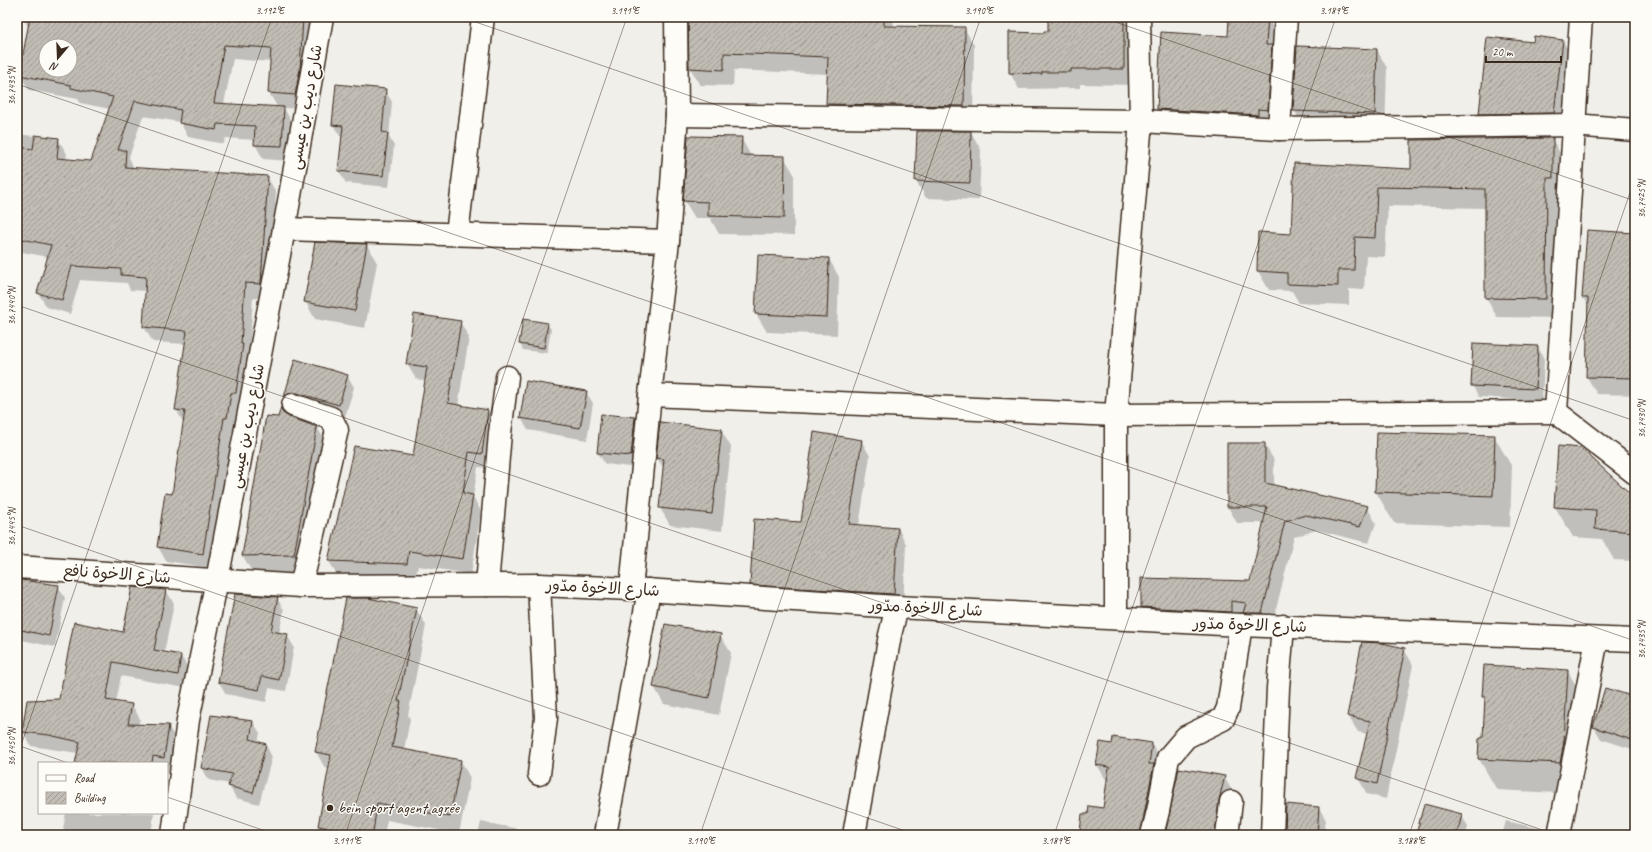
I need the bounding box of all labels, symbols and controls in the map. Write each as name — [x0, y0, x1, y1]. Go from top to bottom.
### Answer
text: 3.192°E — [256, 4, 286, 17]
text: 3.191°E — [611, 4, 641, 17]
text: 3.190°E — [965, 4, 995, 17]
text: 3.189°E — [1320, 4, 1350, 17]
north arrow — [38, 38, 78, 78]
scale bar — [1486, 38, 1561, 64]
street label: شارع ديب بن عيسى — [285, 43, 328, 171]
text: 20 m — [1492, 44, 1514, 60]
text: N — [47, 59, 60, 75]
text: 36.7435°N — [5, 65, 18, 105]
text: 36.7425°N — [1635, 178, 1648, 218]
text: 36.7440°N — [5, 285, 18, 325]
street label: شارع ديب بن عيسى — [225, 362, 270, 490]
text: 36.7430°N — [1635, 398, 1648, 438]
text: 36.7445°N — [5, 506, 18, 546]
street label: شارع الاخوة نافع — [63, 560, 171, 589]
street label: شارع الاخوة مدّور — [544, 575, 660, 602]
street label: شارع الاخوة مدّور — [867, 595, 983, 622]
street label: شارع الاخوة مدّور — [1191, 613, 1307, 638]
text: 36.7435°N — [1635, 619, 1648, 659]
text: 36.7450°N — [5, 726, 18, 766]
legend — [38, 762, 168, 814]
text: Road — [74, 770, 96, 786]
text: Building — [74, 790, 106, 806]
place label: bein sport agent agrée — [338, 798, 461, 818]
marker: bein sport agent agrée — [325, 803, 335, 813]
text: 3.191°E — [333, 834, 363, 847]
text: 3.190°E — [687, 834, 717, 847]
text: 3.189°E — [1042, 834, 1072, 847]
text: 3.188°E — [1397, 834, 1427, 847]

